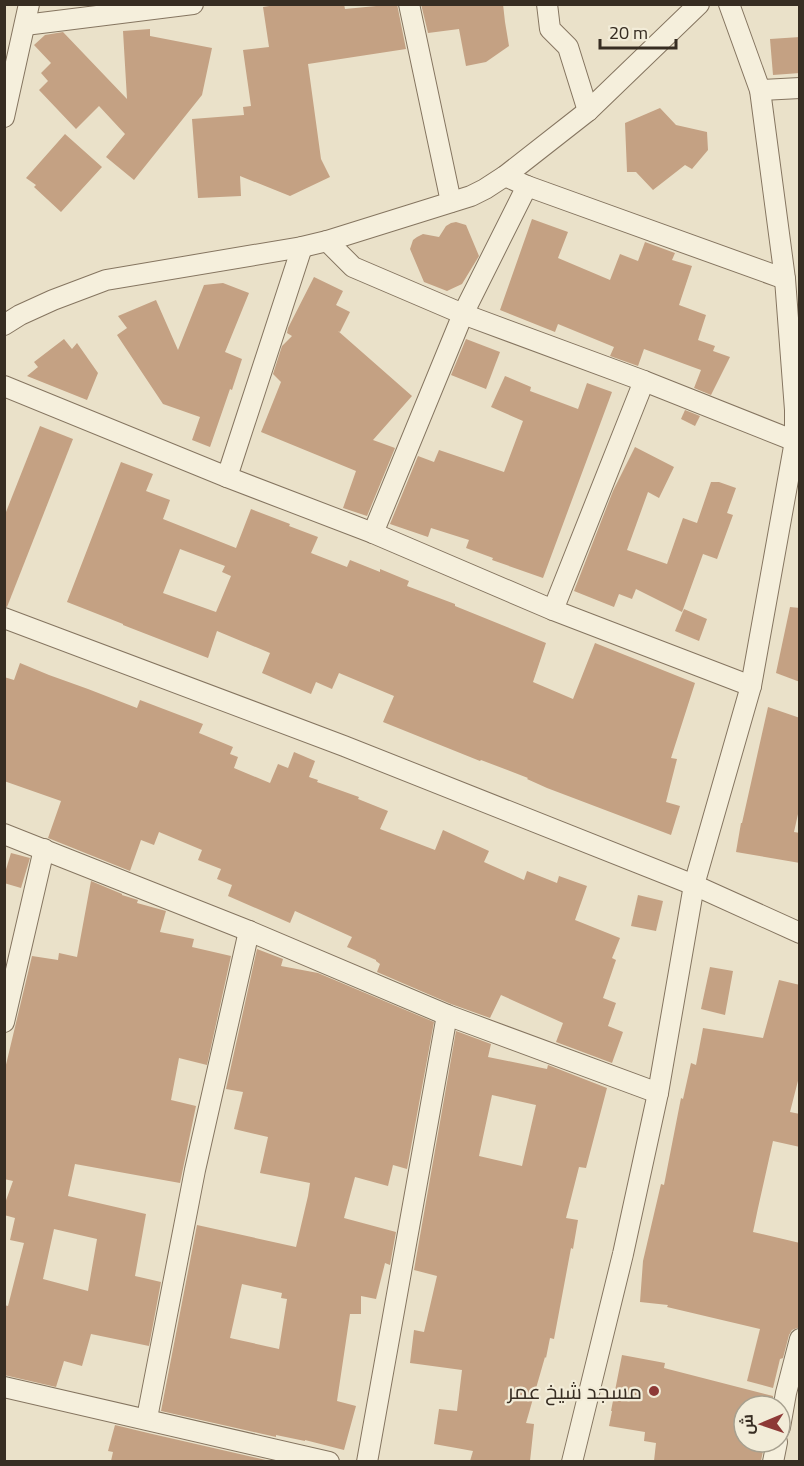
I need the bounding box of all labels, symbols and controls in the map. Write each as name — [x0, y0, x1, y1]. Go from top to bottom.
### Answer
scale bar — [600, 12, 676, 50]
text: 20 m — [609, 16, 648, 49]
place label: مسجد شيخ عمر — [507, 1372, 642, 1411]
marker: مسجد شيخ عمر — [647, 1384, 661, 1398]
north arrow — [732, 1394, 792, 1454]
text: ش — [732, 1414, 762, 1435]

